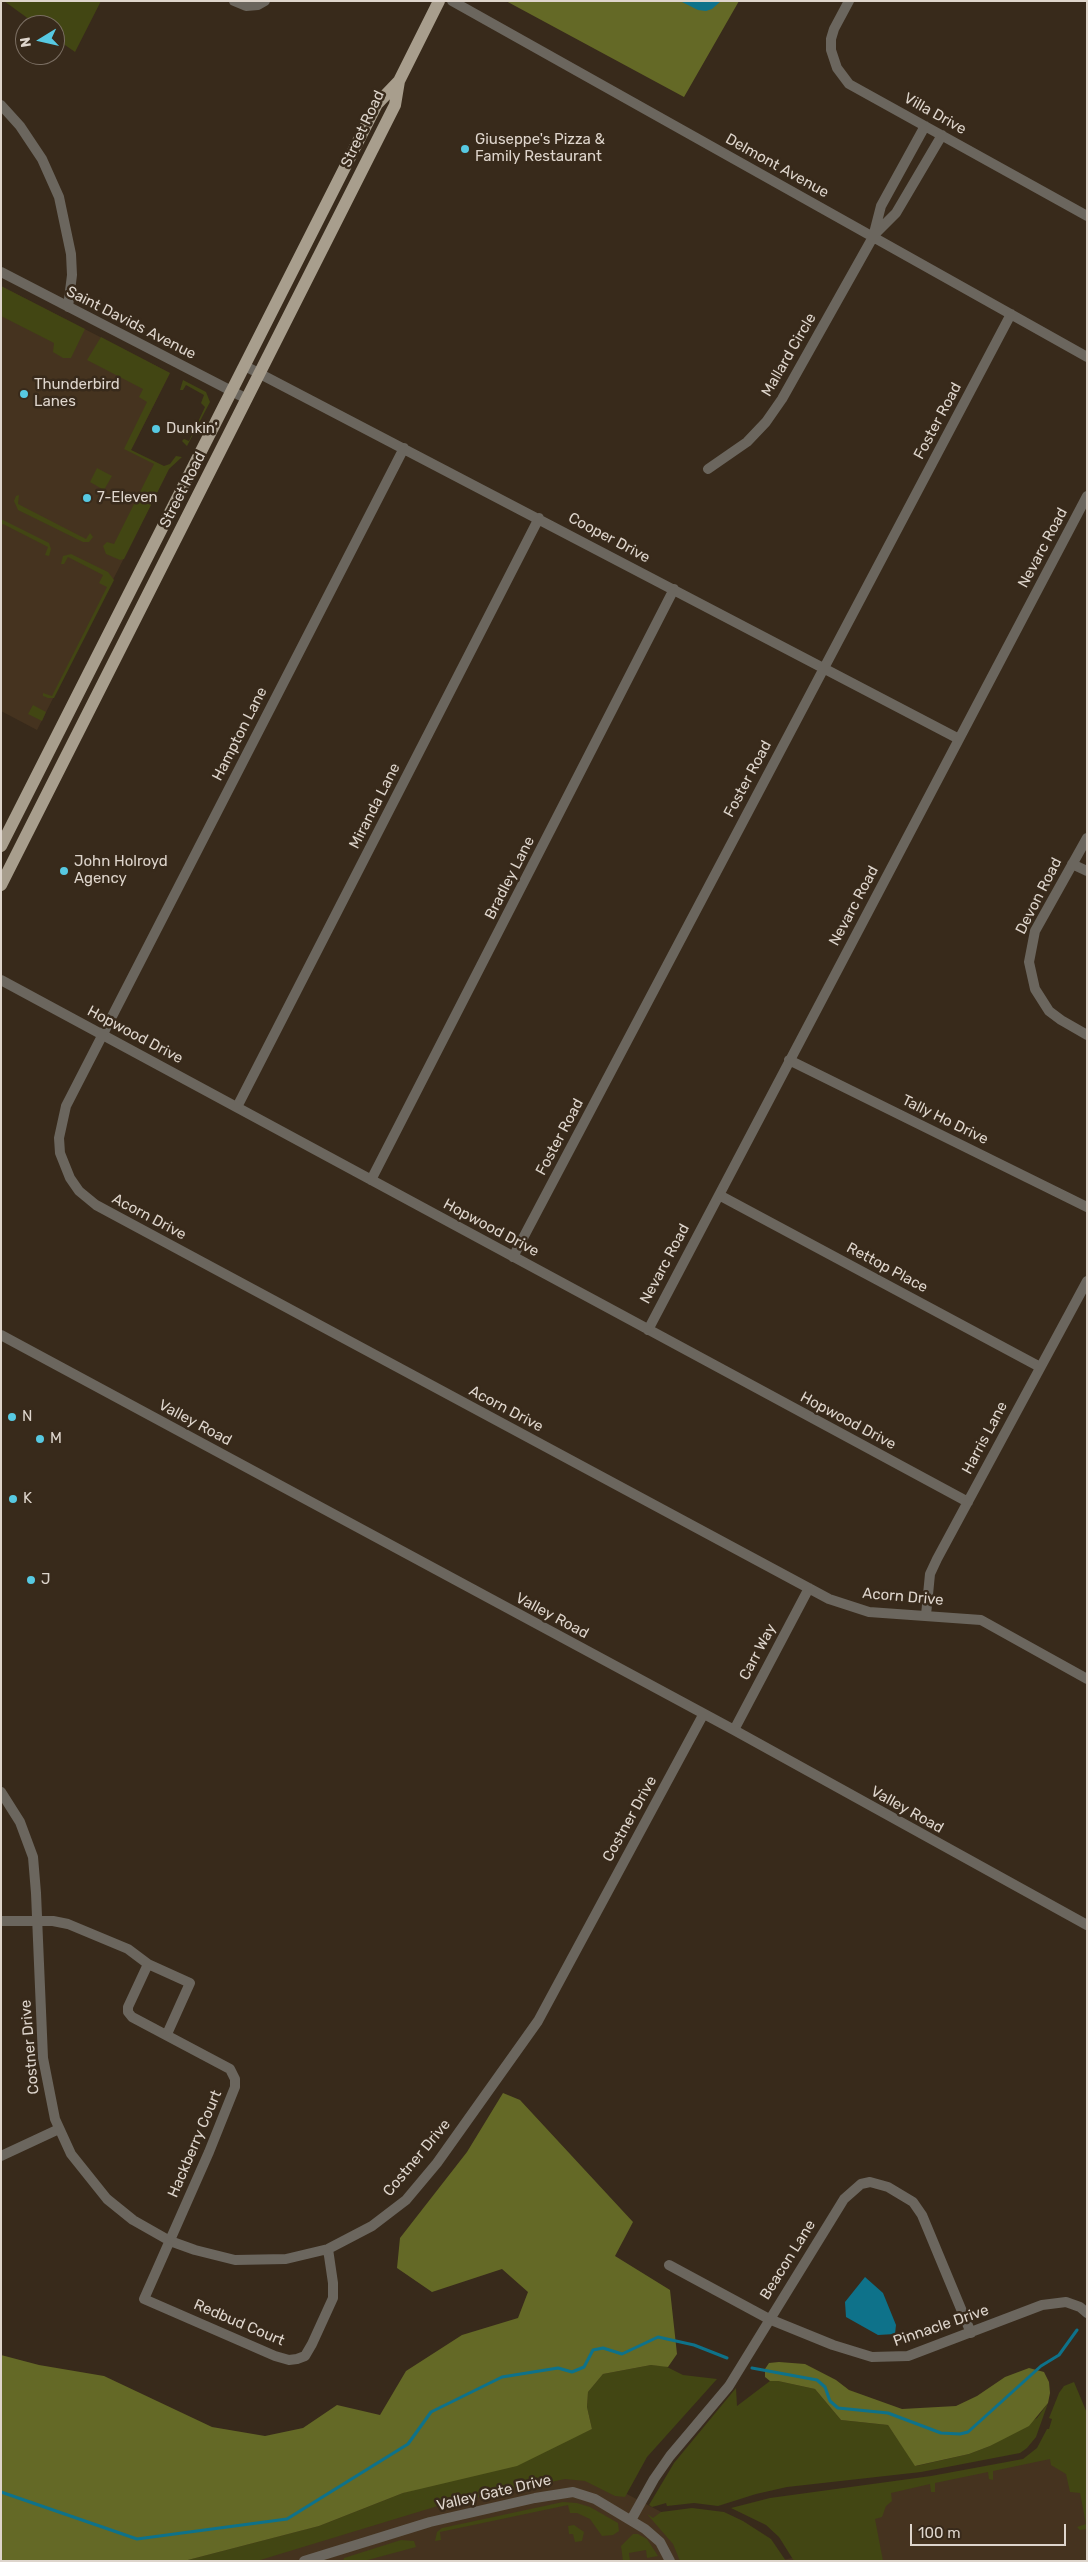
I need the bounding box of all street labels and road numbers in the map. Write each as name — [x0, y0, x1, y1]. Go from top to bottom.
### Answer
street label: Street Road — [337, 88, 389, 170]
street label: Villa Drive — [901, 89, 969, 139]
street label: Delmont Avenue — [722, 130, 832, 202]
street label: Saint Davids Avenue — [63, 283, 199, 363]
street label: Mallard Circle — [758, 310, 820, 400]
street label: Foster Road — [910, 380, 966, 462]
street label: Street Road — [156, 449, 210, 531]
street label: Nevarc Road — [1014, 505, 1072, 591]
street label: Cooper Drive — [565, 509, 653, 567]
street label: Hampton Lane — [209, 684, 271, 784]
street label: Foster Road — [720, 738, 776, 820]
street label: Miranda Lane — [346, 760, 404, 852]
street label: Bradley Lane — [481, 833, 539, 923]
street label: Devon Road — [1012, 855, 1066, 937]
street label: Nevarc Road — [825, 863, 883, 949]
street label: Hopwood Drive — [84, 1002, 186, 1068]
street label: Tally Ho Drive — [899, 1091, 991, 1149]
street label: Foster Road — [532, 1096, 588, 1178]
street label: Acorn Drive — [109, 1190, 189, 1244]
street label: Hopwood Drive — [440, 1195, 542, 1261]
street label: Nevarc Road — [636, 1221, 694, 1307]
street label: Rettop Place — [843, 1239, 931, 1297]
street label: Acorn Drive — [466, 1382, 546, 1436]
street label: Hopwood Drive — [797, 1388, 899, 1454]
street label: Valley Road — [155, 1396, 235, 1450]
street label: Harris Lane — [958, 1399, 1012, 1477]
street label: Acorn Drive — [862, 1584, 944, 1610]
street label: Valley Road — [512, 1589, 592, 1643]
street label: Carr Way — [736, 1621, 780, 1683]
street label: Costner Drive — [599, 1773, 661, 1865]
street label: Valley Road — [868, 1783, 946, 1837]
street label: Costner Drive — [17, 1999, 43, 2095]
street label: Hackberry Court — [164, 2088, 226, 2200]
street label: Costner Drive — [380, 2116, 454, 2200]
street label: Beacon Lane — [756, 2217, 820, 2303]
street label: Redbud Court — [191, 2296, 287, 2350]
street label: Pinnacle Drive — [891, 2301, 991, 2351]
street label: Valley Gate Drive — [435, 2471, 553, 2515]

